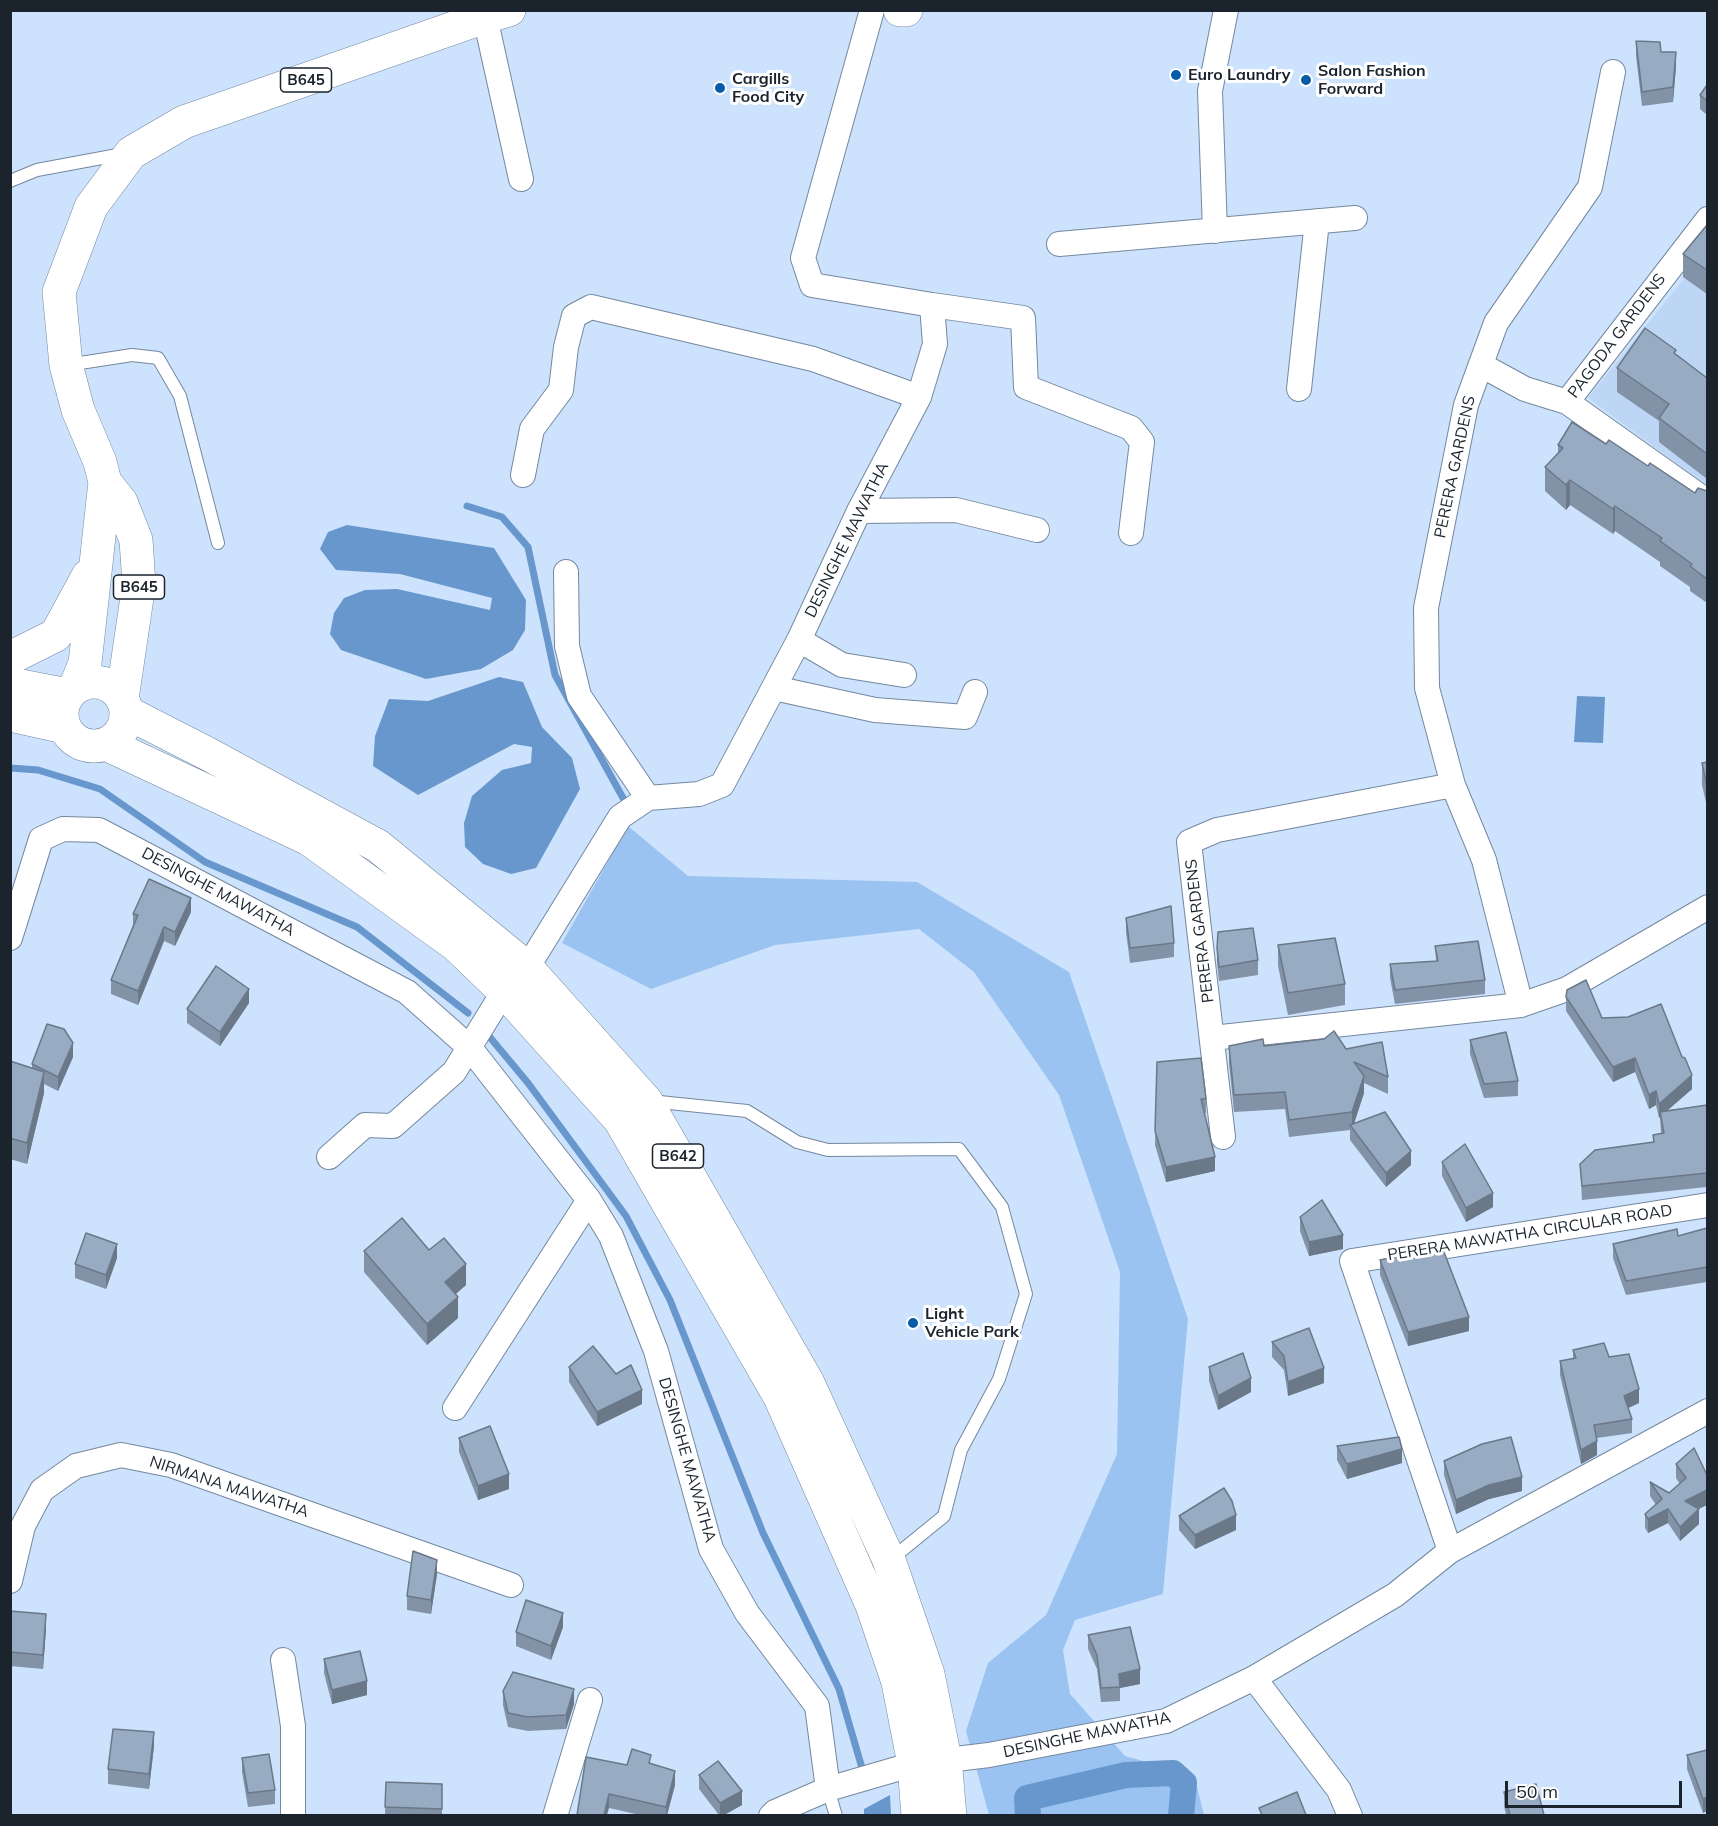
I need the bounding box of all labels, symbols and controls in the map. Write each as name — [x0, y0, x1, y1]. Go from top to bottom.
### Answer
place label: Salon Fashion Forward — [1318, 61, 1426, 99]
place label: Euro Laundry — [1188, 65, 1291, 85]
road number: B645 — [280, 68, 332, 92]
marker: Euro Laundry — [1169, 68, 1183, 82]
place label: Cargills Food City — [732, 69, 804, 107]
marker: Salon Fashion Forward — [1299, 73, 1313, 87]
marker: Cargills Food City — [713, 81, 727, 95]
street label: PAGODA GARDENS — [1564, 270, 1670, 402]
street label: PERERA GARDENS — [1431, 394, 1479, 540]
street label: DESINGHE MAWATHA — [801, 459, 893, 621]
road number: B645 — [114, 575, 164, 599]
street label: DESINGHE MAWATHA — [138, 843, 298, 941]
street label: PERERA GARDENS — [1182, 858, 1218, 1004]
road number: B642 — [652, 1144, 704, 1168]
street label: PERERA MAWATHA CIRCULAR ROAD — [1386, 1201, 1674, 1265]
place label: Light Vehicle Park — [925, 1304, 1019, 1342]
marker: Light Vehicle Park — [906, 1316, 920, 1330]
street label: DESINGHE MAWATHA — [654, 1375, 720, 1545]
street label: NIRMANA MAWATHA — [147, 1452, 311, 1522]
street label: DESINGHE MAWATHA — [1002, 1708, 1172, 1762]
scale bar — [1508, 1769, 1685, 1807]
text: 50 m — [1516, 1780, 1558, 1803]

